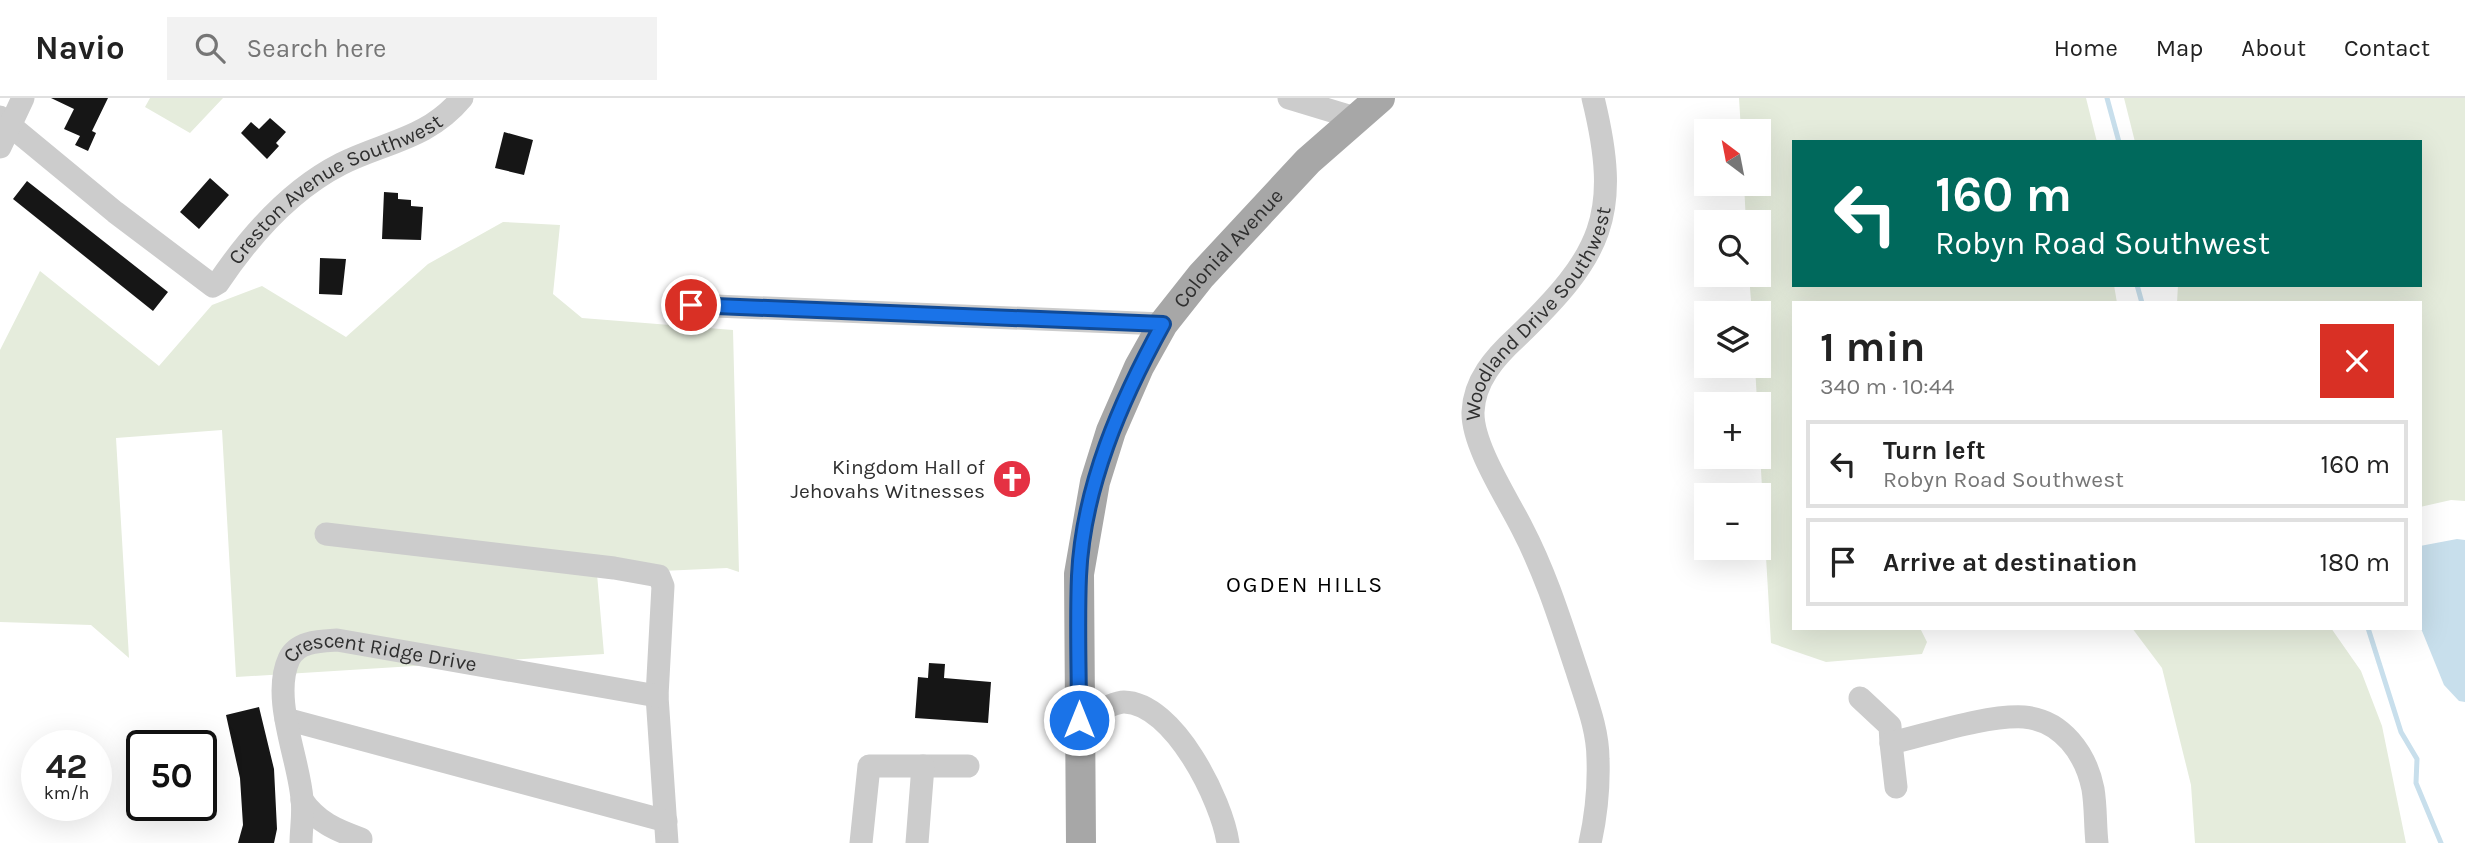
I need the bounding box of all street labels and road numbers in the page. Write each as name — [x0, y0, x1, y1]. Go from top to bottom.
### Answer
street label: Creston Avenue Southwest — [224, 109, 447, 269]
street label: Colonial Avenue — [1168, 184, 1288, 313]
street label: Woodland Drive Southwest — [1461, 204, 1616, 421]
street label: Crescent Ridge Drive — [278, 628, 479, 676]

